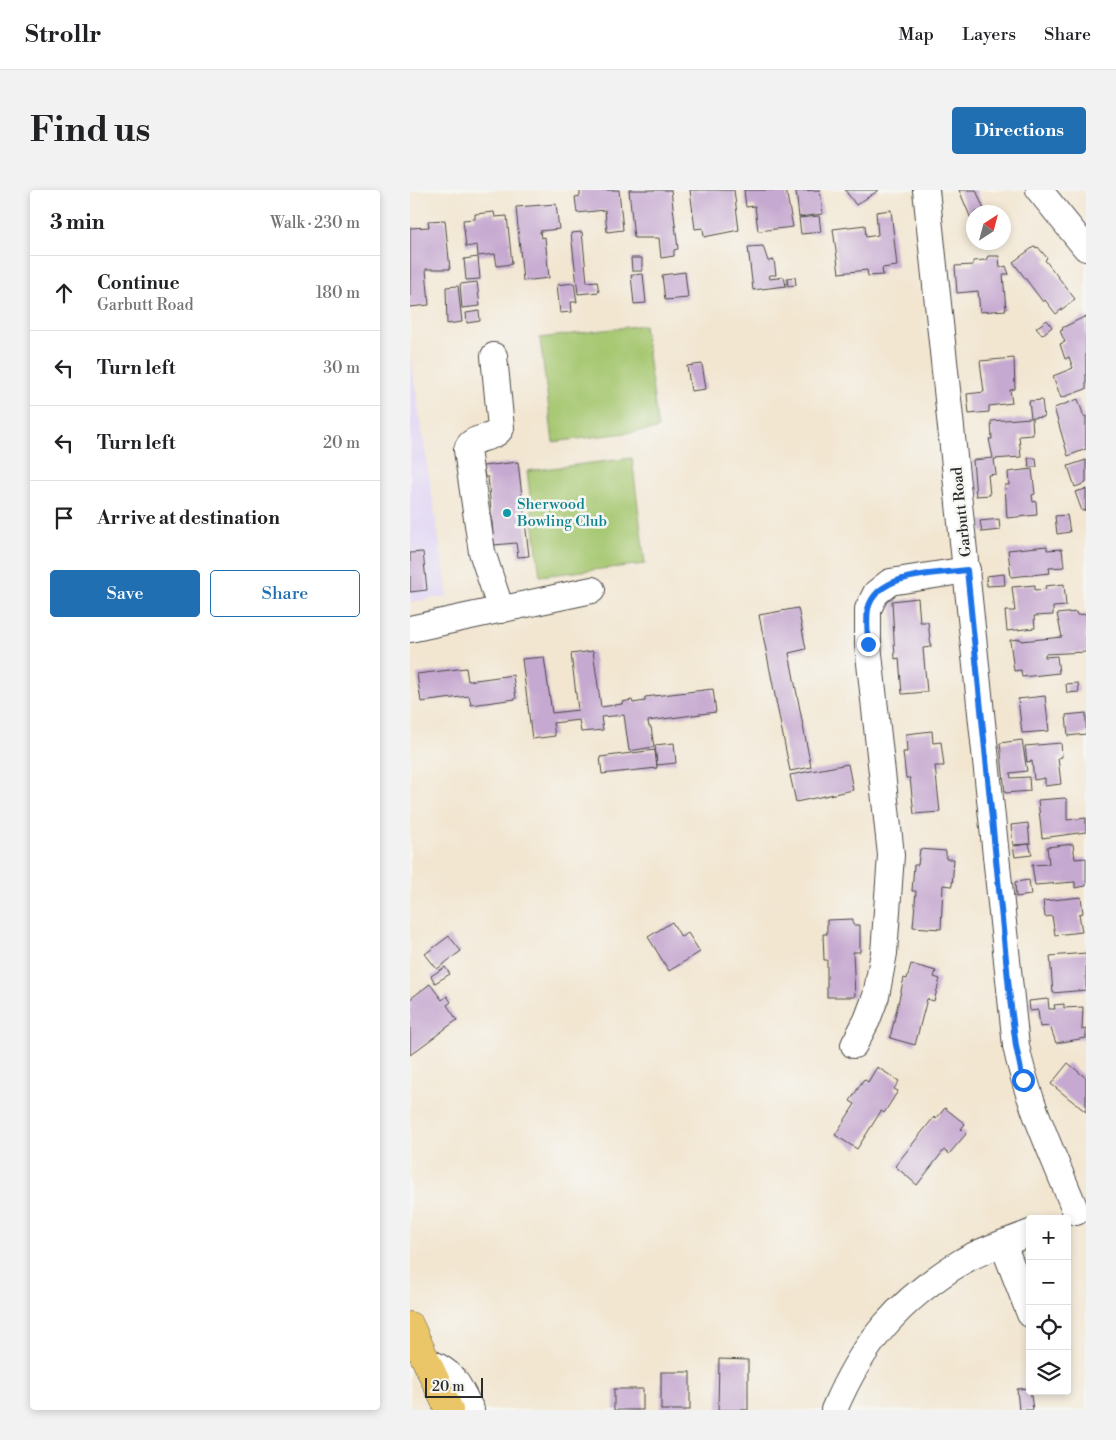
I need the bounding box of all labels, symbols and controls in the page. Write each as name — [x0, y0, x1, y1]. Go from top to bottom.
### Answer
text: Strollr — [25, 20, 101, 50]
text: Map — [899, 23, 934, 46]
text: Layers — [962, 23, 1016, 46]
text: Share — [1044, 23, 1091, 46]
button: Directions — [952, 107, 1086, 154]
text: Find us — [30, 109, 150, 152]
north arrow — [966, 205, 1011, 250]
text: 3 min — [50, 210, 105, 236]
text: Walk · 230 m — [270, 213, 360, 233]
text: Continue — [97, 271, 180, 295]
icon: ahead — [50, 279, 78, 307]
text: 180 m — [316, 283, 360, 303]
text: Garbutt Road — [97, 295, 194, 315]
icon: left — [50, 354, 78, 382]
text: Turn left — [97, 356, 176, 380]
text: 30 m — [323, 358, 360, 378]
icon: left — [50, 429, 78, 457]
text: Turn left — [97, 431, 176, 455]
text: 20 m — [323, 433, 360, 453]
street label: Garbutt Road — [947, 465, 976, 558]
place label: Sherwood Bowling Club — [516, 495, 607, 531]
icon: arrive — [50, 504, 78, 532]
text: Arrive at destination — [97, 506, 280, 530]
marker: Sherwood Bowling Club — [501, 507, 513, 519]
button: Save — [50, 570, 200, 617]
button: Share — [210, 570, 360, 617]
route end — [857, 633, 880, 656]
route start — [1012, 1069, 1035, 1092]
map controls — [1026, 1215, 1071, 1395]
button: + — [1026, 1215, 1071, 1260]
button: − — [1026, 1260, 1071, 1305]
button: locate — [1026, 1305, 1071, 1350]
button: layers — [1026, 1350, 1071, 1395]
scale bar — [425, 1375, 482, 1398]
text: 20 m — [432, 1378, 464, 1396]

